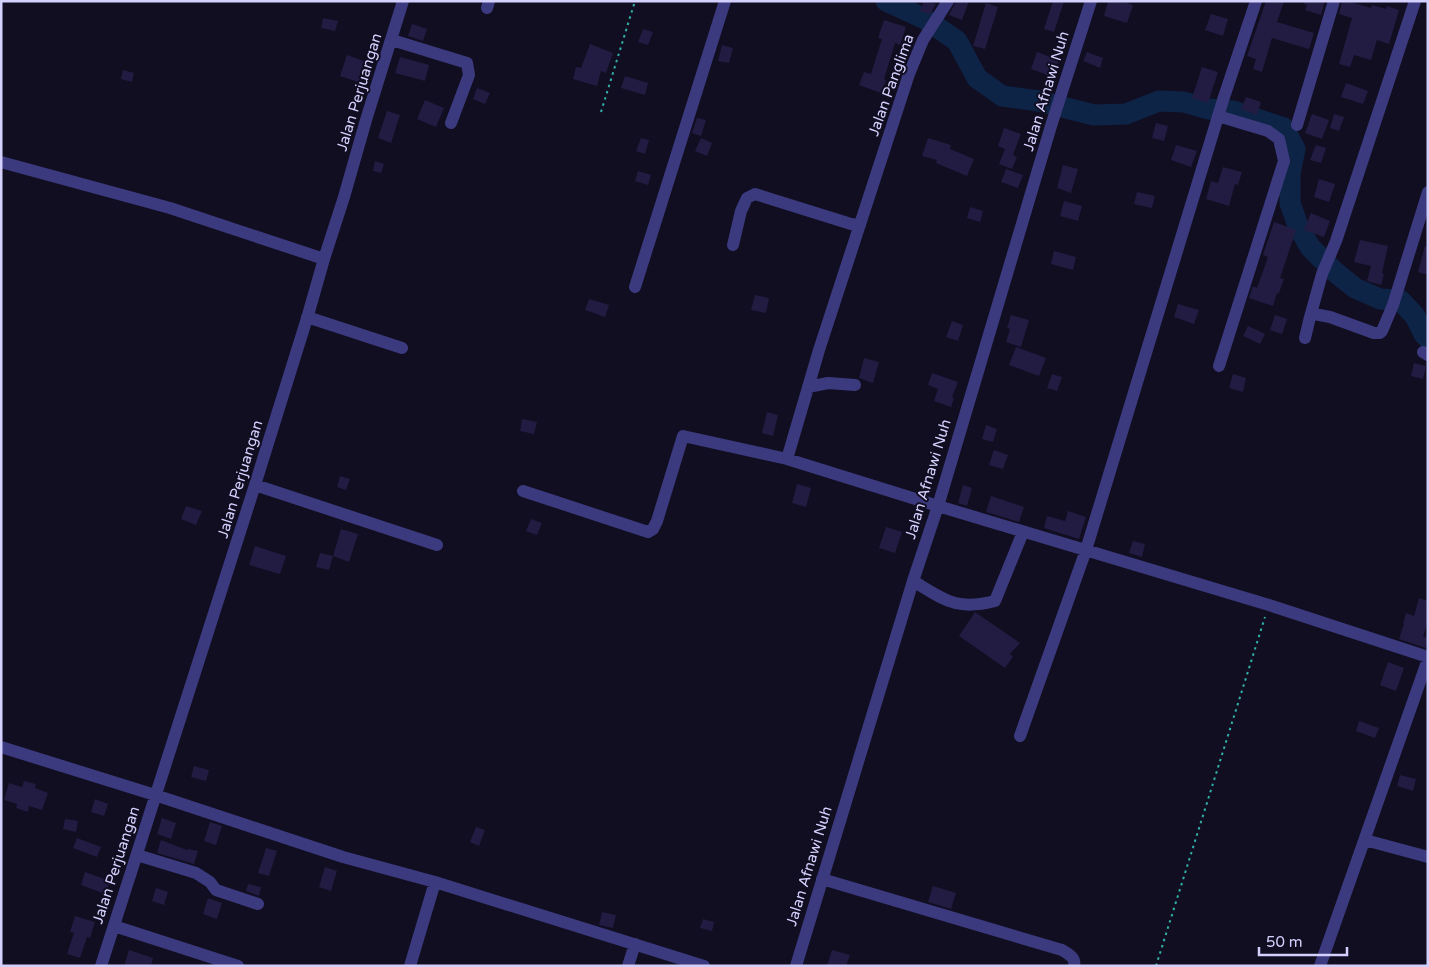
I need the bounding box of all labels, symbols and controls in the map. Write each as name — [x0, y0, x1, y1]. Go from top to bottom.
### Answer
street label: Jalan Afnawi Nuh — [1019, 29, 1073, 153]
street label: Jalan Perjuangan — [333, 31, 385, 153]
street label: Jalan Panglima — [864, 32, 918, 138]
street label: Jalan Afnawi Nuh — [901, 417, 955, 541]
street label: Jalan Perjuangan — [214, 418, 266, 540]
street label: Jalan Perjuangan — [89, 804, 143, 926]
street label: Jalan Afnawi Nuh — [782, 804, 836, 928]
scale bar — [1259, 924, 1346, 956]
text: 50 m — [1266, 933, 1303, 951]

